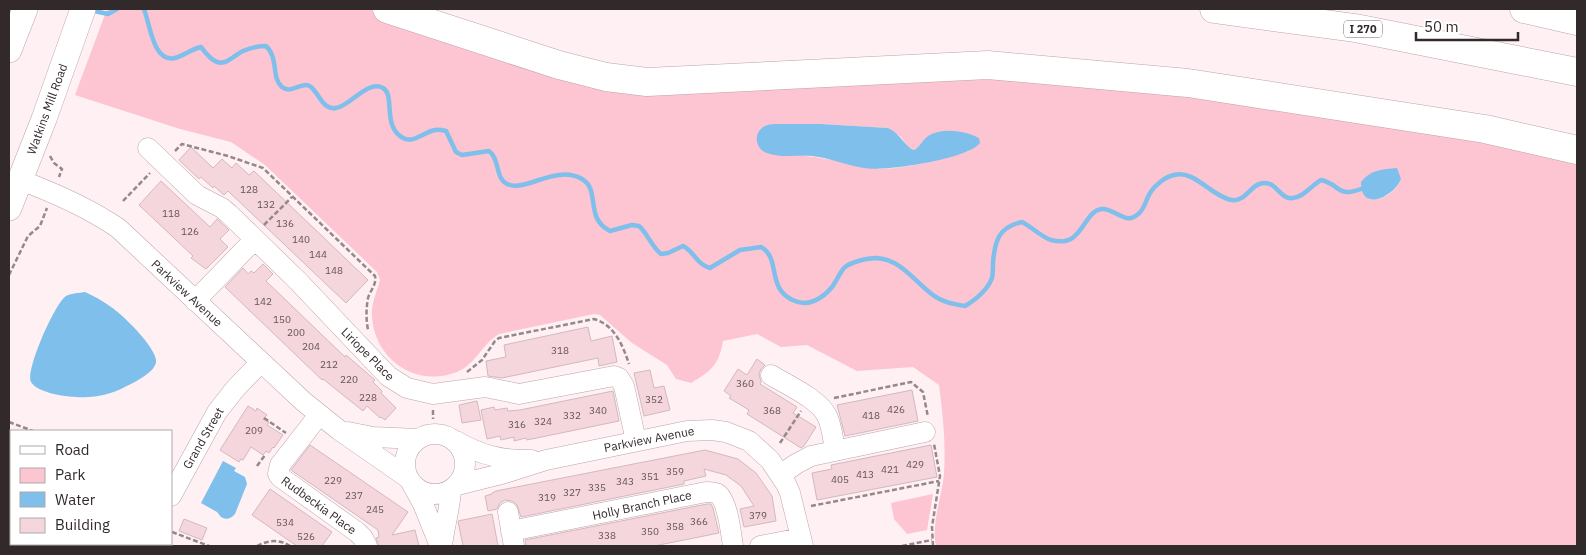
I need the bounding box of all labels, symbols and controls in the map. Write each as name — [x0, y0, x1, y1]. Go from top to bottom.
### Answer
scale bar — [1416, 10, 1518, 42]
text: 50 m — [1424, 17, 1459, 36]
road number: I 270 — [1344, 20, 1382, 38]
street label: Watkins Mill Road — [24, 61, 70, 157]
house number: 128 — [240, 183, 258, 196]
house number: 132 — [257, 198, 275, 211]
house number: 118 — [162, 207, 180, 220]
house number: 136 — [276, 217, 294, 230]
house number: 126 — [181, 225, 199, 238]
house number: 140 — [292, 233, 310, 246]
house number: 144 — [309, 248, 327, 261]
street label: Parkview Avenue — [148, 256, 226, 330]
house number: 148 — [325, 264, 343, 277]
house number: 142 — [254, 295, 272, 308]
house number: 150 — [273, 313, 291, 326]
street label: Liriope Place — [338, 324, 398, 384]
house number: 200 — [287, 326, 305, 339]
house number: 204 — [302, 340, 320, 353]
house number: 318 — [551, 344, 569, 357]
house number: 212 — [320, 358, 338, 371]
house number: 220 — [340, 373, 358, 386]
house number: 360 — [736, 377, 754, 390]
house number: 228 — [359, 391, 377, 404]
house number: 352 — [645, 393, 663, 406]
house number: 426 — [887, 403, 905, 416]
house number: 340 — [589, 404, 607, 417]
house number: 368 — [763, 404, 781, 417]
street label: Grand Street — [179, 405, 227, 471]
house number: 332 — [563, 409, 581, 422]
house number: 418 — [862, 409, 880, 422]
house number: 324 — [534, 415, 552, 428]
house number: 316 — [508, 418, 526, 431]
street label: Parkview Avenue — [603, 423, 696, 455]
house number: 209 — [245, 424, 263, 437]
legend — [10, 430, 172, 545]
text: Road — [55, 440, 90, 459]
house number: 429 — [906, 458, 924, 471]
house number: 421 — [881, 463, 899, 476]
text: Park — [55, 465, 85, 484]
house number: 359 — [666, 465, 684, 478]
house number: 413 — [856, 468, 874, 481]
house number: 351 — [641, 470, 659, 483]
street label: Rudbeckia Place — [279, 473, 360, 537]
house number: 405 — [831, 473, 849, 486]
house number: 229 — [324, 474, 342, 487]
house number: 343 — [616, 475, 634, 488]
house number: 335 — [588, 481, 606, 494]
house number: 327 — [563, 486, 581, 499]
street label: Holly Branch Place — [591, 487, 693, 523]
house number: 237 — [345, 489, 363, 502]
text: Water — [55, 490, 96, 509]
house number: 319 — [538, 491, 556, 504]
house number: 245 — [366, 503, 384, 516]
house number: 379 — [749, 509, 767, 522]
text: Building — [55, 515, 110, 534]
house number: 366 — [690, 515, 708, 528]
house number: 534 — [276, 516, 294, 529]
house number: 358 — [666, 520, 684, 533]
house number: 350 — [641, 525, 659, 538]
house number: 338 — [598, 529, 616, 542]
house number: 526 — [297, 530, 315, 543]

